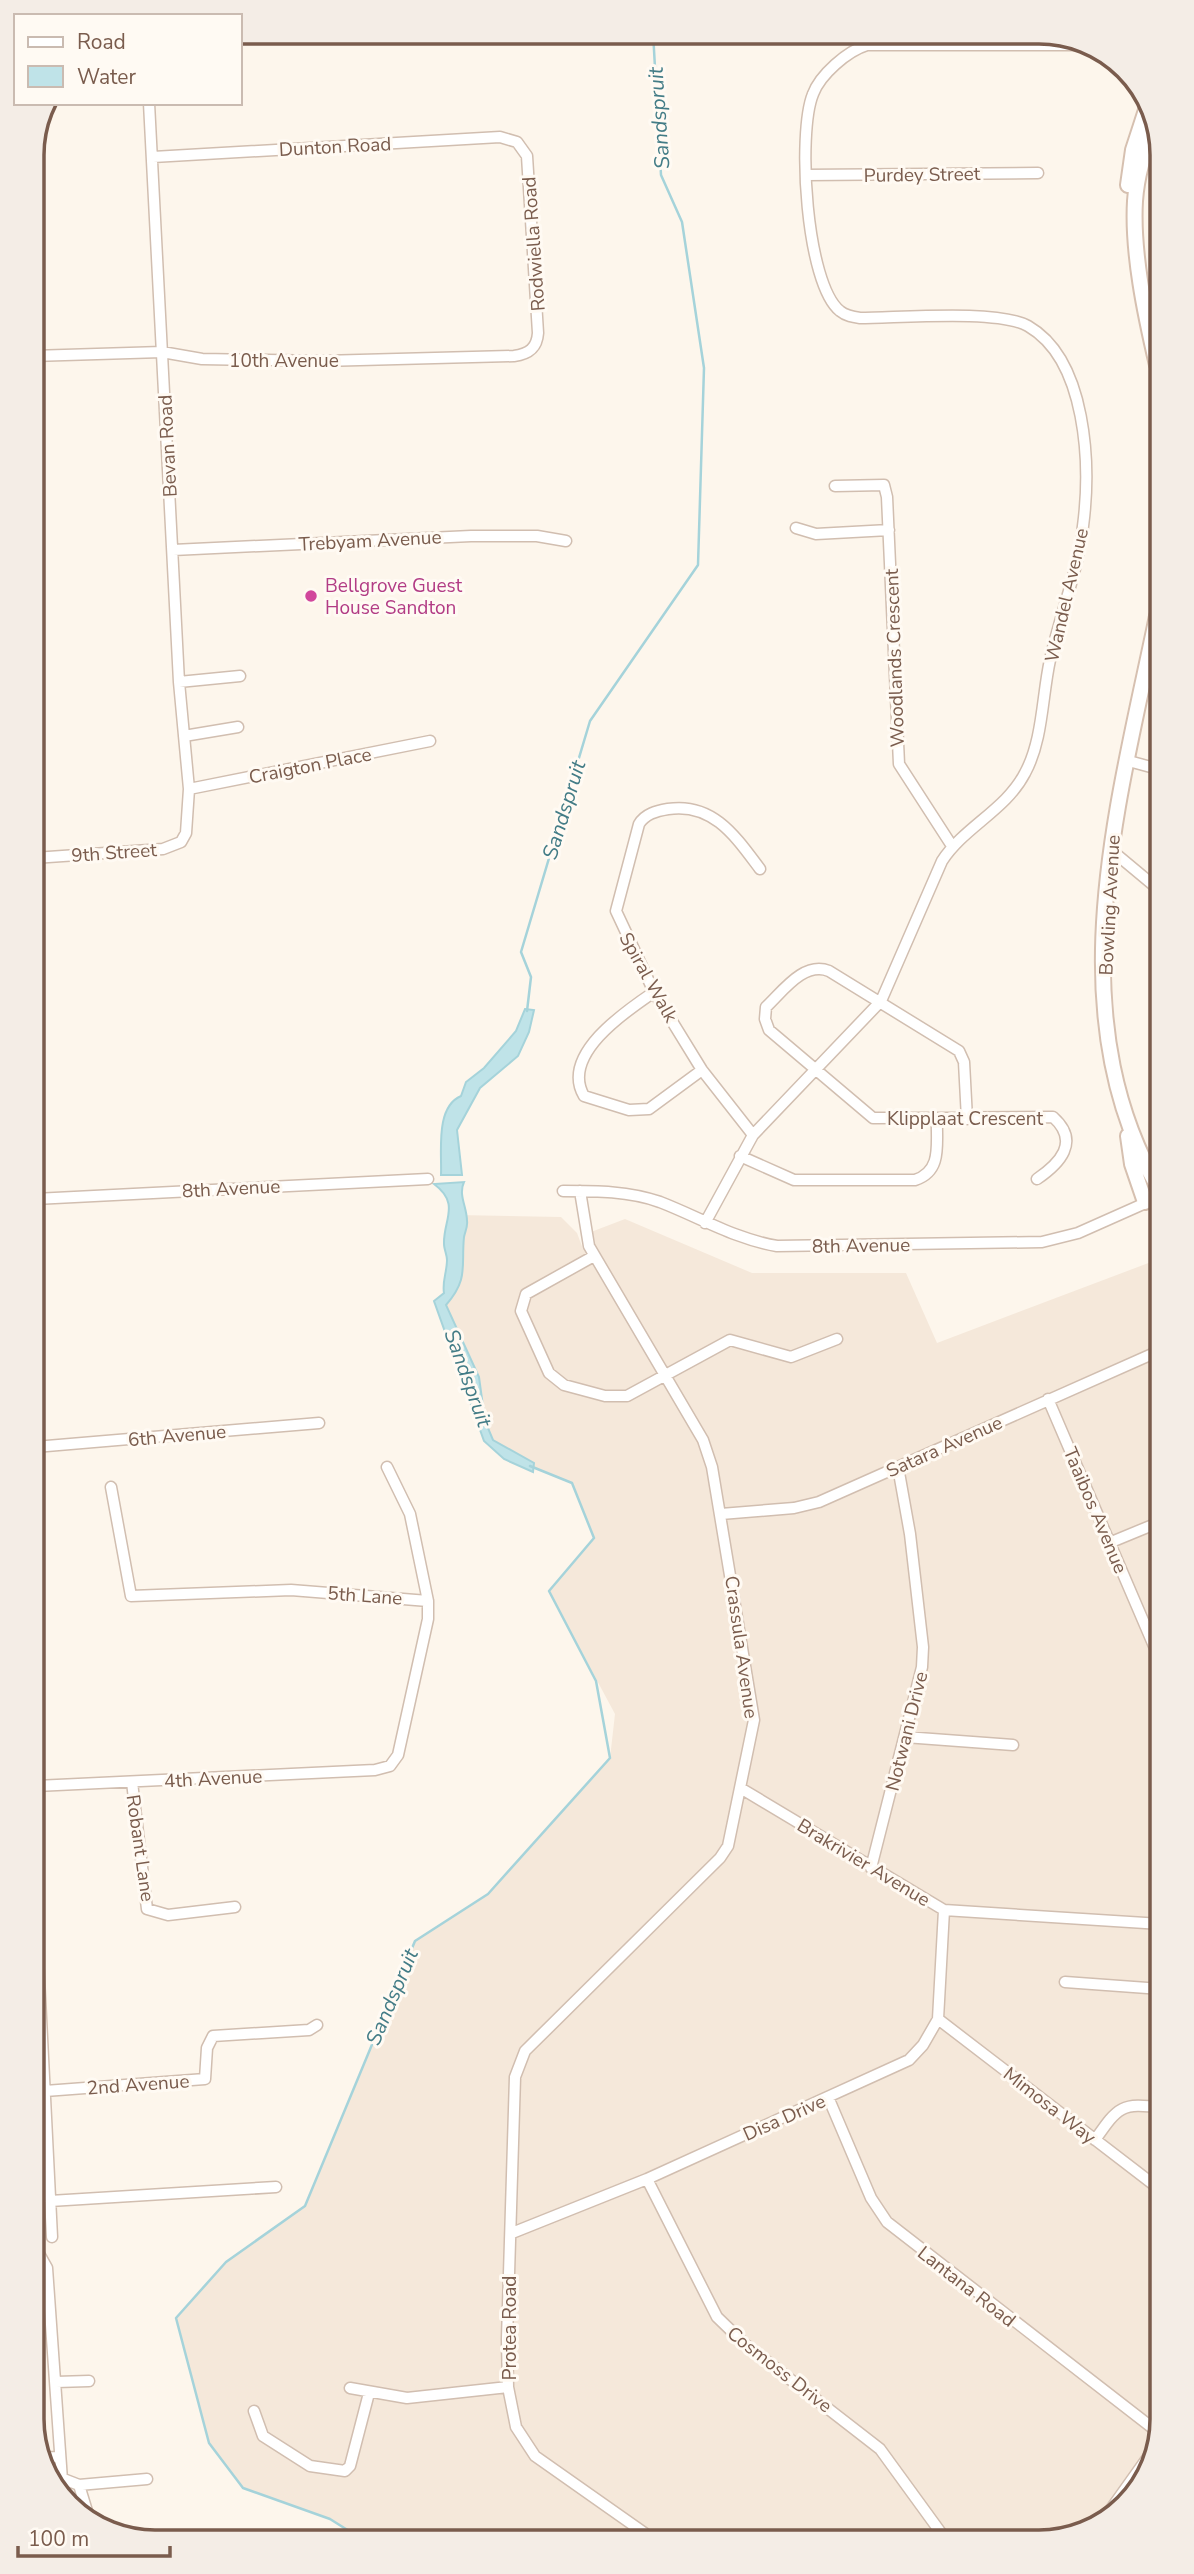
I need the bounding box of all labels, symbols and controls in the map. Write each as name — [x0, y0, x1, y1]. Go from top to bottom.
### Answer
legend — [14, 14, 242, 105]
text: Road — [77, 28, 126, 56]
text: Water — [77, 63, 136, 91]
water label: Sandspruit — [641, 65, 677, 170]
street label: Dunton Road — [278, 131, 392, 163]
street label: Purdey Street — [863, 161, 981, 189]
street label: Rodwiella Road — [516, 176, 552, 312]
street label: 10th Avenue — [229, 348, 339, 374]
street label: Bevan Road — [152, 394, 184, 498]
street label: Trebyam Avenue — [298, 524, 442, 558]
street label: Wandel Avenue — [1039, 526, 1095, 665]
street label: Woodlands Crescent — [879, 568, 911, 748]
place label: Bellgrove Guest House Sandton — [325, 573, 463, 621]
marker: Bellgrove Guest House Sandton — [303, 588, 319, 604]
street label: Craigton Place — [247, 741, 374, 791]
water label: Sandspruit — [536, 756, 592, 863]
street label: Bowling Avenue — [1093, 834, 1127, 976]
street label: 9th Street — [70, 837, 158, 869]
street label: Spiral Walk — [613, 928, 684, 1028]
street label: Klipplaat Crescent — [887, 1106, 1043, 1132]
street label: 8th Avenue — [181, 1173, 281, 1205]
street label: 8th Avenue — [812, 1232, 910, 1260]
water label: Sandspruit — [437, 1325, 499, 1431]
street label: Satara Avenue — [882, 1410, 1007, 1484]
street label: 6th Avenue — [127, 1419, 227, 1453]
street label: Taaibos Avenue — [1057, 1443, 1133, 1578]
street label: Crassula Avenue — [718, 1574, 764, 1720]
street label: 5th Lane — [327, 1580, 403, 1612]
street label: Notwani Drive — [880, 1669, 934, 1794]
street label: 4th Avenue — [163, 1763, 263, 1795]
street label: Robant Lane — [120, 1793, 160, 1903]
street label: Brakrivier Avenue — [792, 1813, 935, 1913]
water label: Sandspruit — [359, 1944, 425, 2049]
street label: Mimosa Way — [998, 2061, 1101, 2150]
street label: 2nd Avenue — [86, 2068, 190, 2102]
street label: Disa Drive — [739, 2088, 830, 2148]
street label: Lantana Road — [912, 2240, 1021, 2333]
street label: Protea Road — [497, 2276, 523, 2380]
street label: Cosmoss Drive — [721, 2320, 837, 2419]
scale bar — [18, 2514, 170, 2558]
text: 100 m — [28, 2525, 89, 2553]

